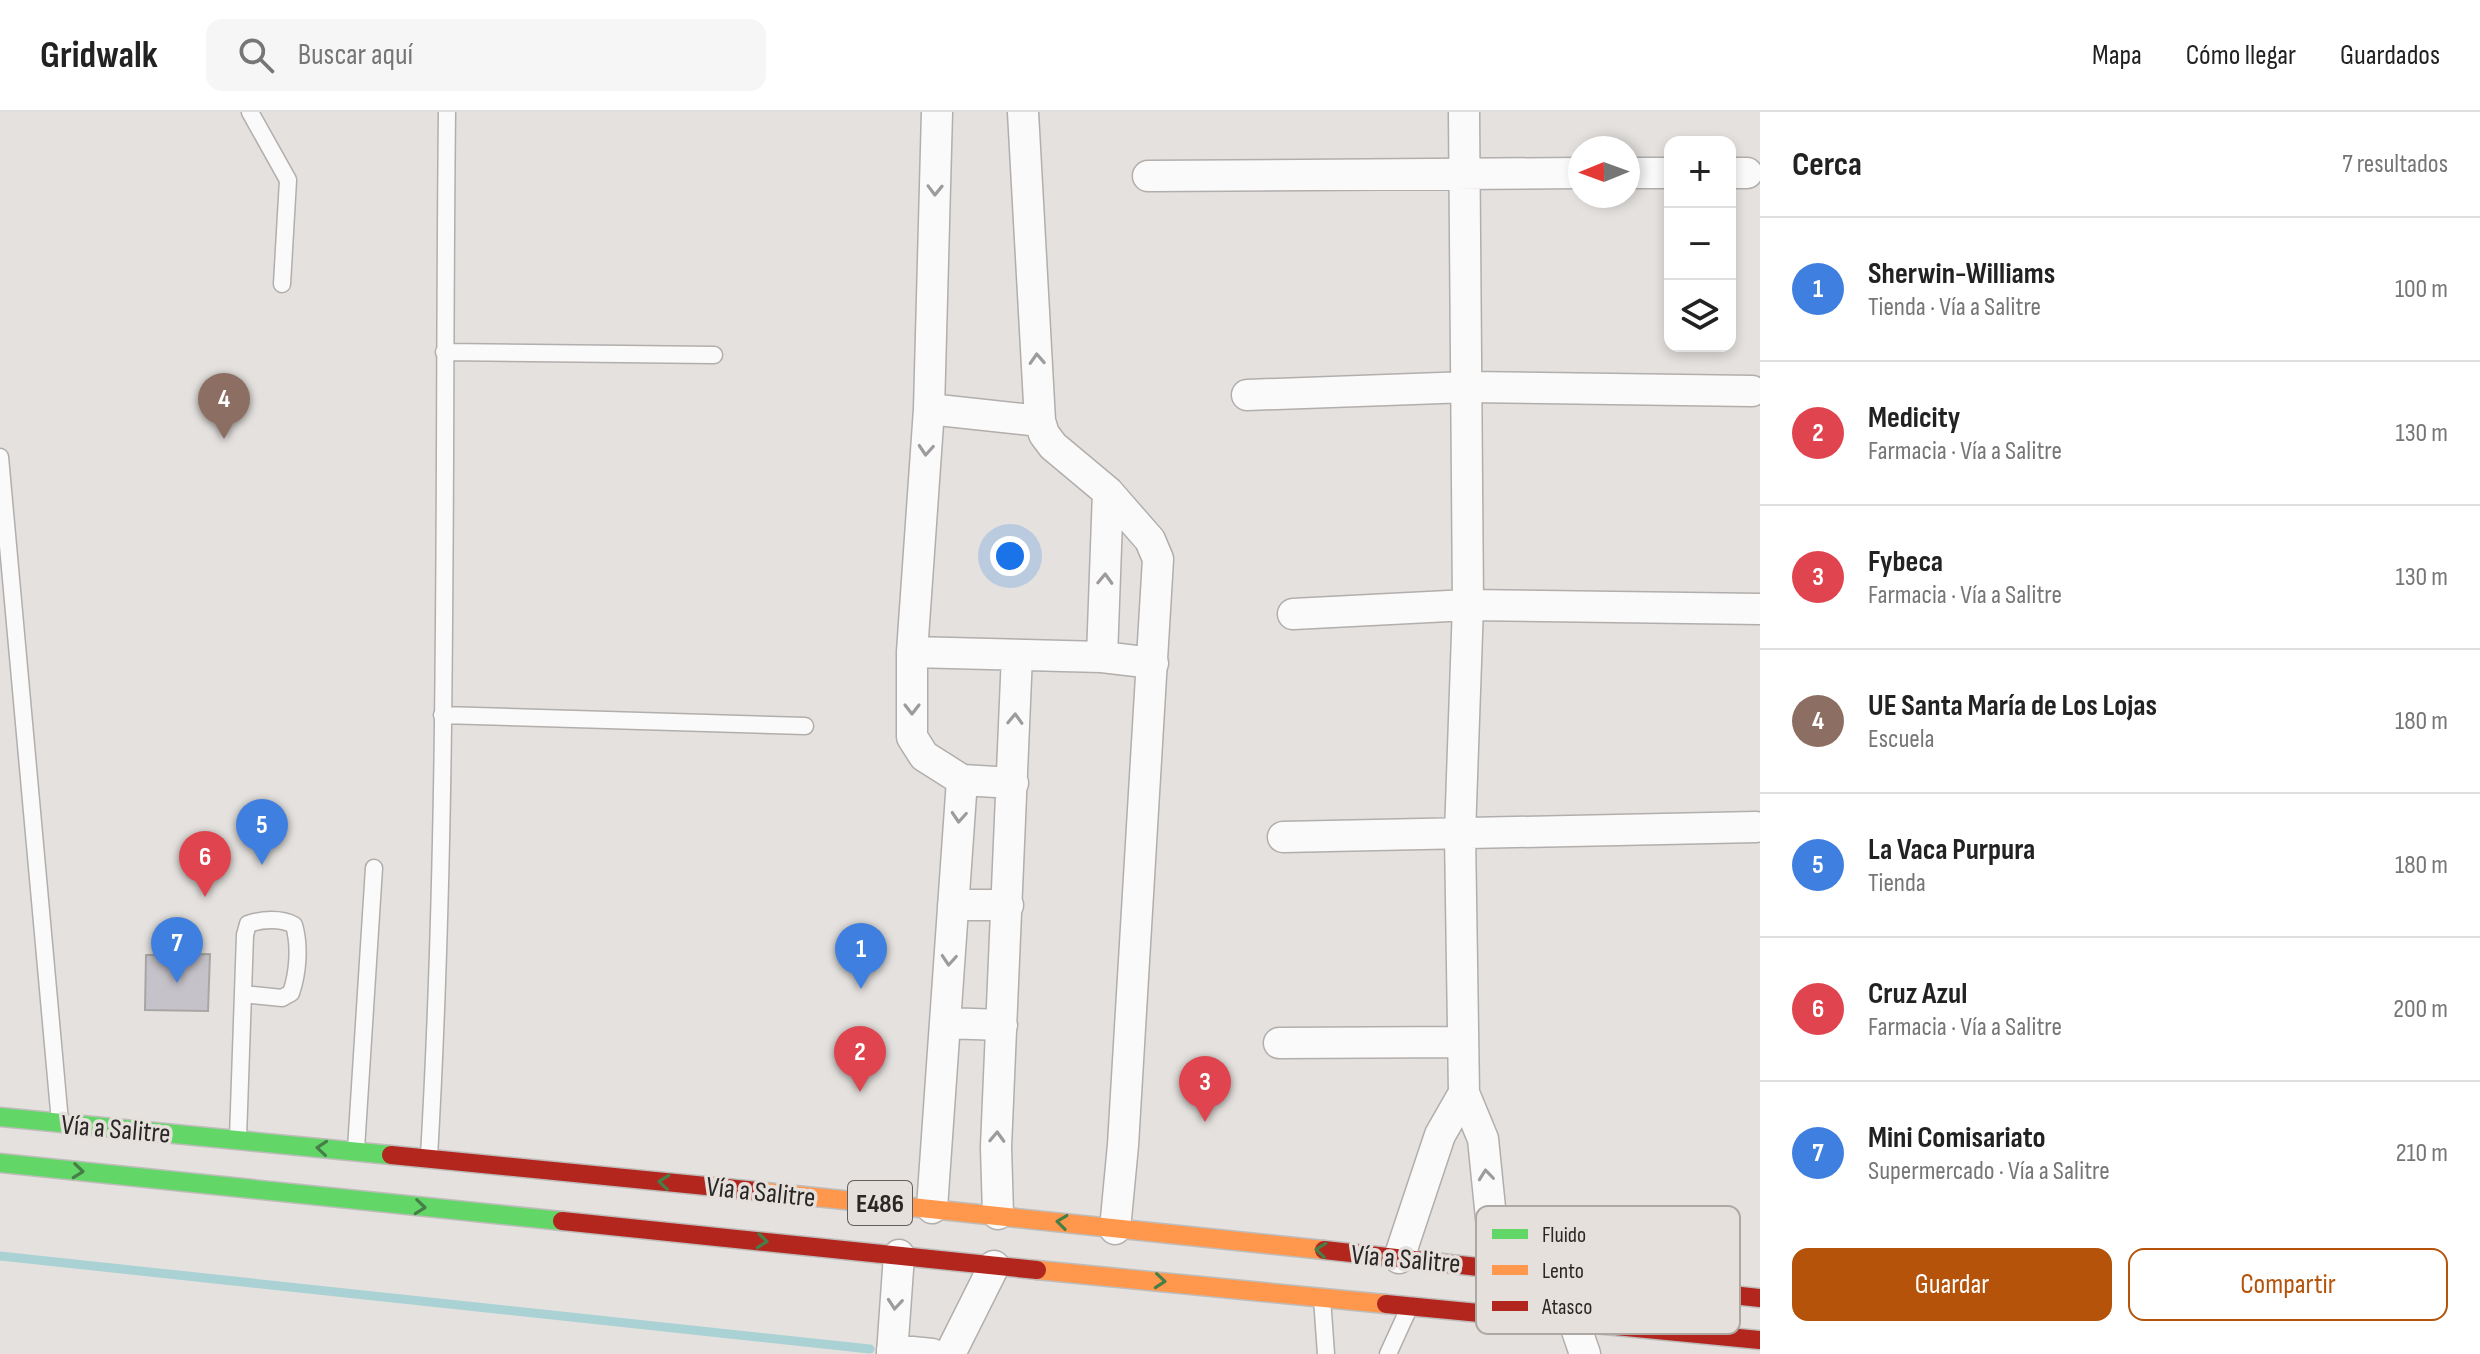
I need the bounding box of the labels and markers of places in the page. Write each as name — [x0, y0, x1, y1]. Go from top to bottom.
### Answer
pin: 4 — [198, 373, 250, 439]
pin: 5 — [236, 799, 288, 865]
pin: 6 — [179, 831, 231, 897]
pin: 7 — [151, 917, 203, 983]
pin: 1 — [835, 923, 887, 989]
pin: 2 — [834, 1026, 886, 1092]
pin: 3 — [1179, 1056, 1231, 1122]

